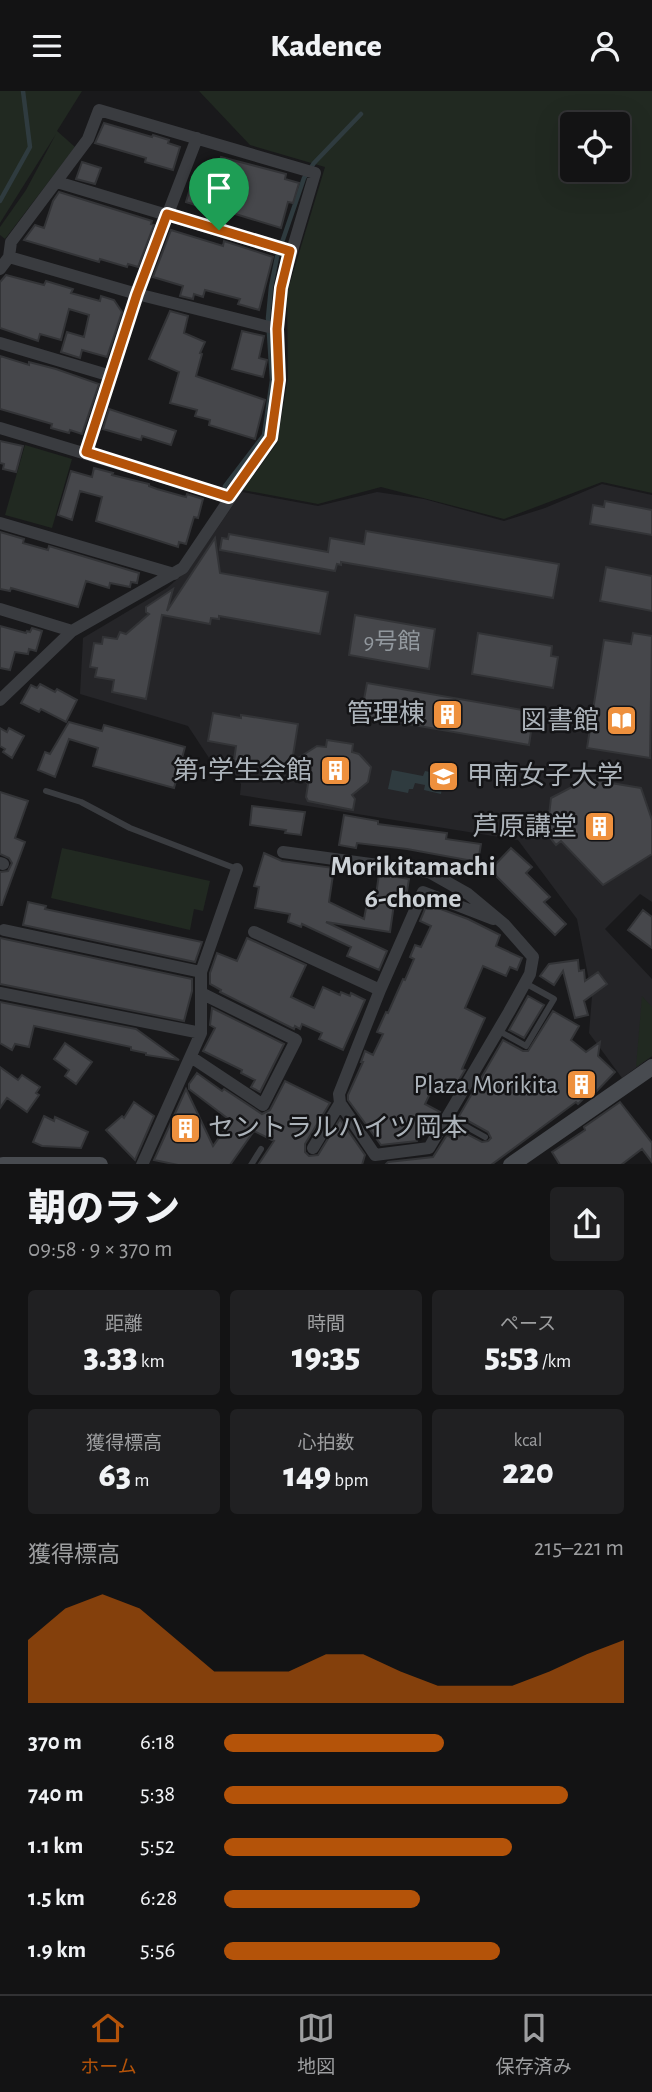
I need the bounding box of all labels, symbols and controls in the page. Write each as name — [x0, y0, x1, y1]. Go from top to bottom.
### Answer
icon: menu — [28, 27, 66, 65]
icon: person — [586, 27, 624, 65]
text: Kadence — [270, 30, 382, 62]
map controls — [560, 112, 630, 182]
button: locate — [560, 112, 630, 182]
pin — [189, 158, 249, 230]
icon: arrive — [200, 169, 238, 207]
house number: 9号館 — [364, 629, 420, 654]
building icon: 管理棟 — [431, 697, 465, 731]
place label: 管理棟 — [347, 699, 425, 727]
library icon: 図書館 — [605, 704, 639, 738]
place label: 図書館 — [521, 707, 599, 734]
building icon: 第1学生会館 — [318, 754, 352, 788]
place label: 第1学生会館 — [173, 756, 312, 784]
school or university icon: 甲南女子大学 — [427, 759, 461, 793]
place label: 甲南女子大学 — [467, 761, 623, 789]
building icon: 芦原講堂 — [583, 810, 617, 844]
place label: 芦原講堂 — [473, 813, 577, 840]
district label: Morikitamachi 6-chome — [330, 853, 496, 913]
building icon: Plaza Morikita — [564, 1068, 598, 1102]
place label: Plaza Morikita — [413, 1072, 558, 1098]
building icon: セントラルハイツ岡本 — [168, 1111, 202, 1145]
place label: セントラルハイツ岡本 — [208, 1114, 467, 1141]
button: share — [550, 1187, 624, 1261]
text: 朝のラン — [28, 1191, 180, 1229]
text: 09:58 · 9 × 370 m — [28, 1238, 172, 1261]
text: 距離 — [105, 1315, 143, 1334]
text: 時間 — [307, 1315, 345, 1334]
text: ペース — [500, 1315, 556, 1334]
text: 3.33 — [83, 1339, 138, 1374]
text: 19:35 — [292, 1339, 360, 1374]
text: 5:53 — [485, 1339, 539, 1374]
text: km — [138, 1352, 165, 1371]
text: /km — [539, 1352, 571, 1371]
text: kcal — [514, 1431, 542, 1450]
text: 獲得標高 — [86, 1434, 162, 1453]
text: 心拍数 — [297, 1434, 355, 1453]
text: 220 — [502, 1455, 554, 1490]
text: 63 — [99, 1458, 131, 1493]
text: 149 — [283, 1458, 331, 1493]
text: m — [131, 1471, 149, 1490]
text: bpm — [331, 1471, 369, 1490]
text: 215–221 m — [534, 1537, 624, 1560]
text: 獲得標高 — [28, 1544, 120, 1567]
text: 370 m — [28, 1731, 82, 1754]
text: 6:18 — [140, 1731, 175, 1754]
text: 740 m — [28, 1783, 84, 1806]
text: 5:38 — [140, 1783, 175, 1806]
text: 1.1 km — [28, 1835, 83, 1858]
text: 5:52 — [140, 1835, 175, 1858]
text: 1.5 km — [28, 1887, 85, 1910]
text: 6:28 — [140, 1887, 177, 1910]
text: 1.9 km — [28, 1939, 86, 1962]
text: 5:56 — [140, 1939, 175, 1962]
tab: ホーム — [80, 2009, 137, 2079]
tab: 地図 — [297, 2009, 335, 2079]
tab: 保存済み — [496, 2009, 572, 2079]

